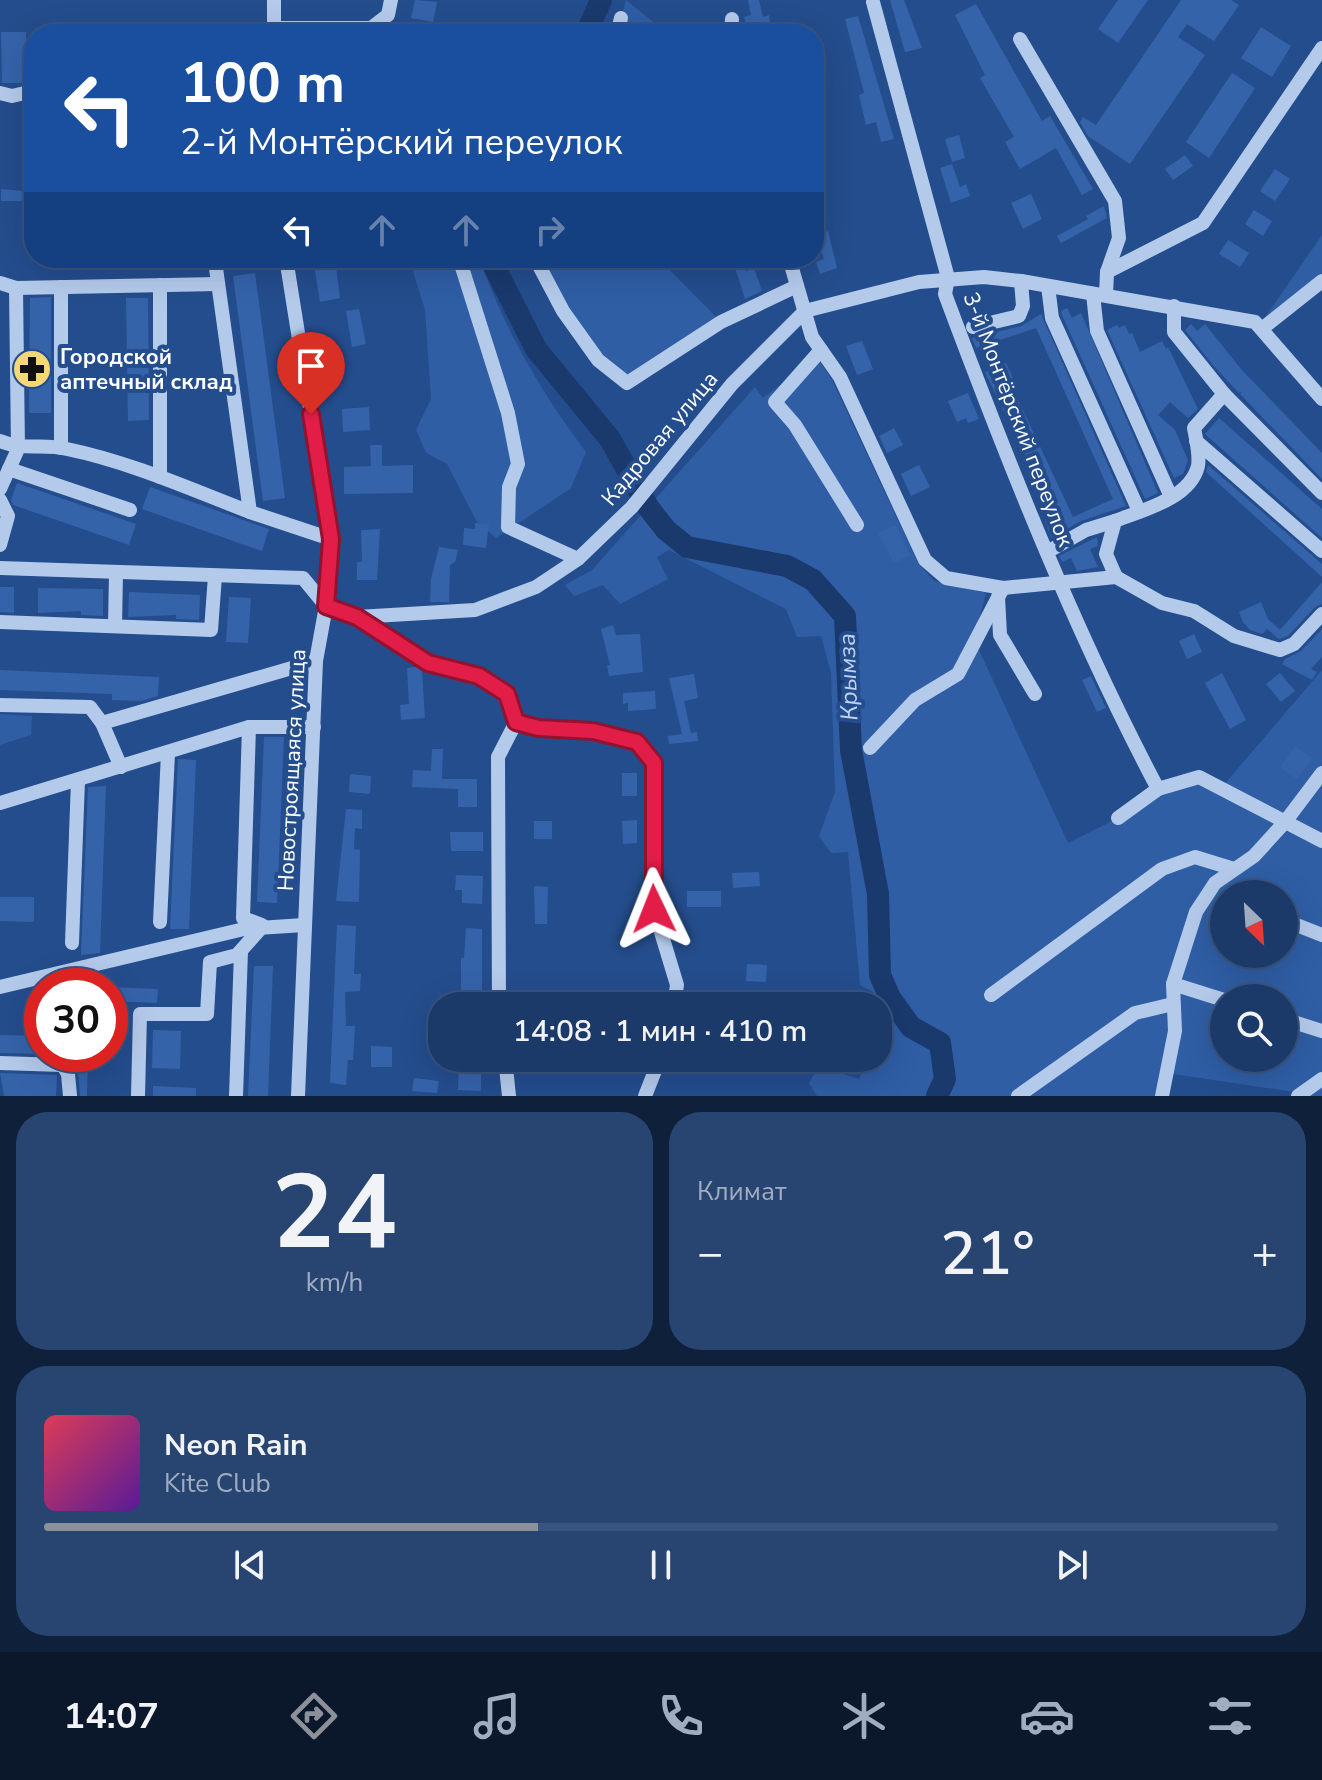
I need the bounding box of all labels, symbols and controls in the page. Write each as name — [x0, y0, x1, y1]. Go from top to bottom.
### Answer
text: 100 m — [180, 45, 345, 122]
icon: left — [48, 56, 152, 160]
text: 2-й Монтёрский переулок — [180, 118, 622, 167]
icon: left — [276, 208, 320, 252]
icon: ahead — [360, 208, 404, 252]
icon: ahead — [444, 208, 488, 252]
icon: right — [528, 208, 572, 252]
street label: 3-й Монтёрский переулок — [956, 288, 1081, 551]
pin — [277, 332, 345, 414]
place label: Городской аптечный склад — [60, 342, 233, 397]
icon: arrive — [289, 344, 333, 388]
pharmacy icon: Городской аптечный склад — [11, 348, 53, 390]
street label: Кадровая улица — [595, 365, 725, 512]
water label: Крымза — [830, 633, 866, 721]
street label: Новостроящаяся улица — [271, 648, 313, 892]
position arrow — [612, 867, 696, 951]
north arrow — [1210, 880, 1298, 968]
map controls — [1210, 880, 1298, 1072]
speed limit sign: 30 — [24, 968, 128, 1072]
button: search — [1210, 984, 1298, 1072]
text: 14:08 · 1 мин · 410 m — [513, 1011, 807, 1052]
text: 24 — [272, 1142, 397, 1284]
text: Климат — [697, 1174, 786, 1209]
text: 21° — [940, 1213, 1035, 1295]
text: − — [697, 1224, 723, 1284]
text: + — [1252, 1224, 1278, 1284]
text: km/h — [306, 1265, 363, 1300]
text: Neon Rain — [164, 1425, 308, 1466]
text: Kite Club — [164, 1466, 271, 1501]
icon: previous — [228, 1543, 272, 1587]
icon: pause — [639, 1543, 683, 1587]
icon: next — [1050, 1543, 1094, 1587]
icon: directions — [286, 1688, 342, 1744]
icon: music — [469, 1688, 525, 1744]
icon: phone — [653, 1688, 709, 1744]
icon: climate — [836, 1688, 892, 1744]
icon: car — [1019, 1688, 1075, 1744]
icon: filters — [1202, 1688, 1258, 1744]
text: 14:07 — [64, 1692, 159, 1741]

